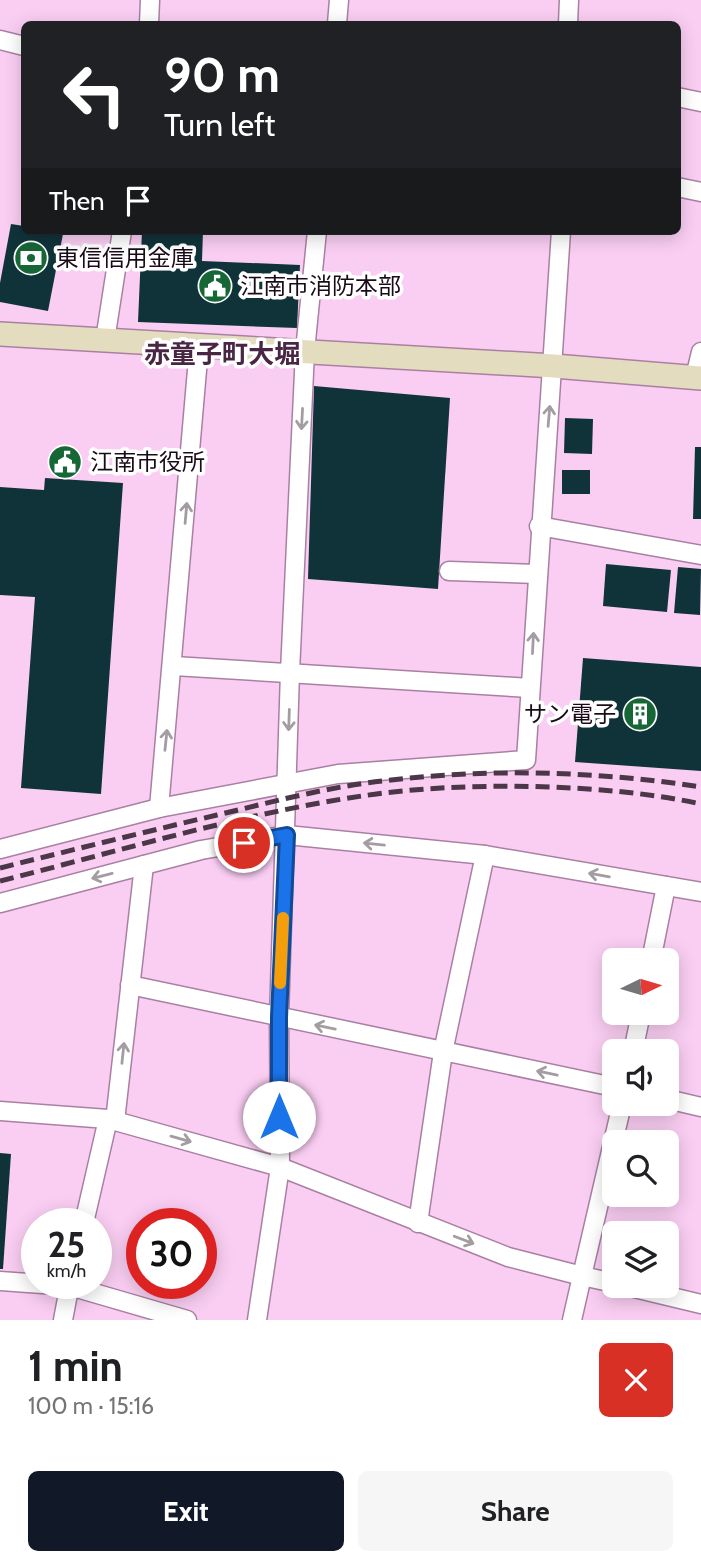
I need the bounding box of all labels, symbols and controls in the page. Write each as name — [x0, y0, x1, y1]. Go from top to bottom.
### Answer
text: 90 m — [164, 45, 280, 104]
icon: left — [49, 49, 140, 140]
text: Turn left — [164, 105, 275, 144]
icon: arrive — [119, 182, 157, 220]
text: Then — [49, 185, 105, 217]
bank icon: 東信信用金庫 — [12, 239, 50, 277]
place label: 東信信用金庫 — [56, 244, 194, 272]
public building icon: 江南市消防本部 — [196, 267, 234, 305]
place label: 江南市消防本部 — [240, 272, 401, 300]
district label: 赤童子町大堀 — [144, 338, 300, 370]
one-way arrow — [543, 406, 556, 428]
one-way arrow — [296, 407, 309, 430]
public building icon: 江南市役所 — [46, 443, 84, 481]
place label: 江南市役所 — [90, 448, 205, 476]
one-way arrow — [180, 502, 193, 525]
one-way arrow — [527, 632, 540, 655]
building icon: サン電子 — [621, 695, 659, 733]
place label: サン電子 — [524, 700, 616, 728]
one-way arrow — [282, 708, 295, 731]
one-way arrow — [160, 729, 173, 752]
pin — [214, 813, 274, 873]
icon: arrive — [225, 824, 263, 862]
one-way arrow — [363, 837, 386, 850]
one-way arrow — [588, 868, 611, 881]
one-way arrow — [92, 870, 114, 883]
north arrow — [602, 948, 679, 1026]
map controls — [602, 948, 679, 1298]
one-way arrow — [314, 1019, 337, 1033]
button: sound — [602, 1039, 679, 1116]
one-way arrow — [116, 1042, 129, 1065]
one-way arrow — [536, 1066, 559, 1079]
position arrow — [242, 1080, 316, 1154]
button: search — [602, 1130, 679, 1207]
one-way arrow — [170, 1134, 192, 1147]
speed limit sign: 30 — [126, 1208, 217, 1299]
button: layers — [602, 1221, 679, 1298]
text: 25 — [48, 1223, 85, 1266]
one-way arrow — [453, 1235, 475, 1248]
text: km/h — [47, 1260, 86, 1282]
text: 1 min — [28, 1340, 123, 1392]
button: close — [599, 1343, 673, 1417]
text: 100 m · 15:16 — [28, 1392, 154, 1420]
button: Exit — [28, 1471, 344, 1551]
button: Share — [358, 1471, 673, 1551]

